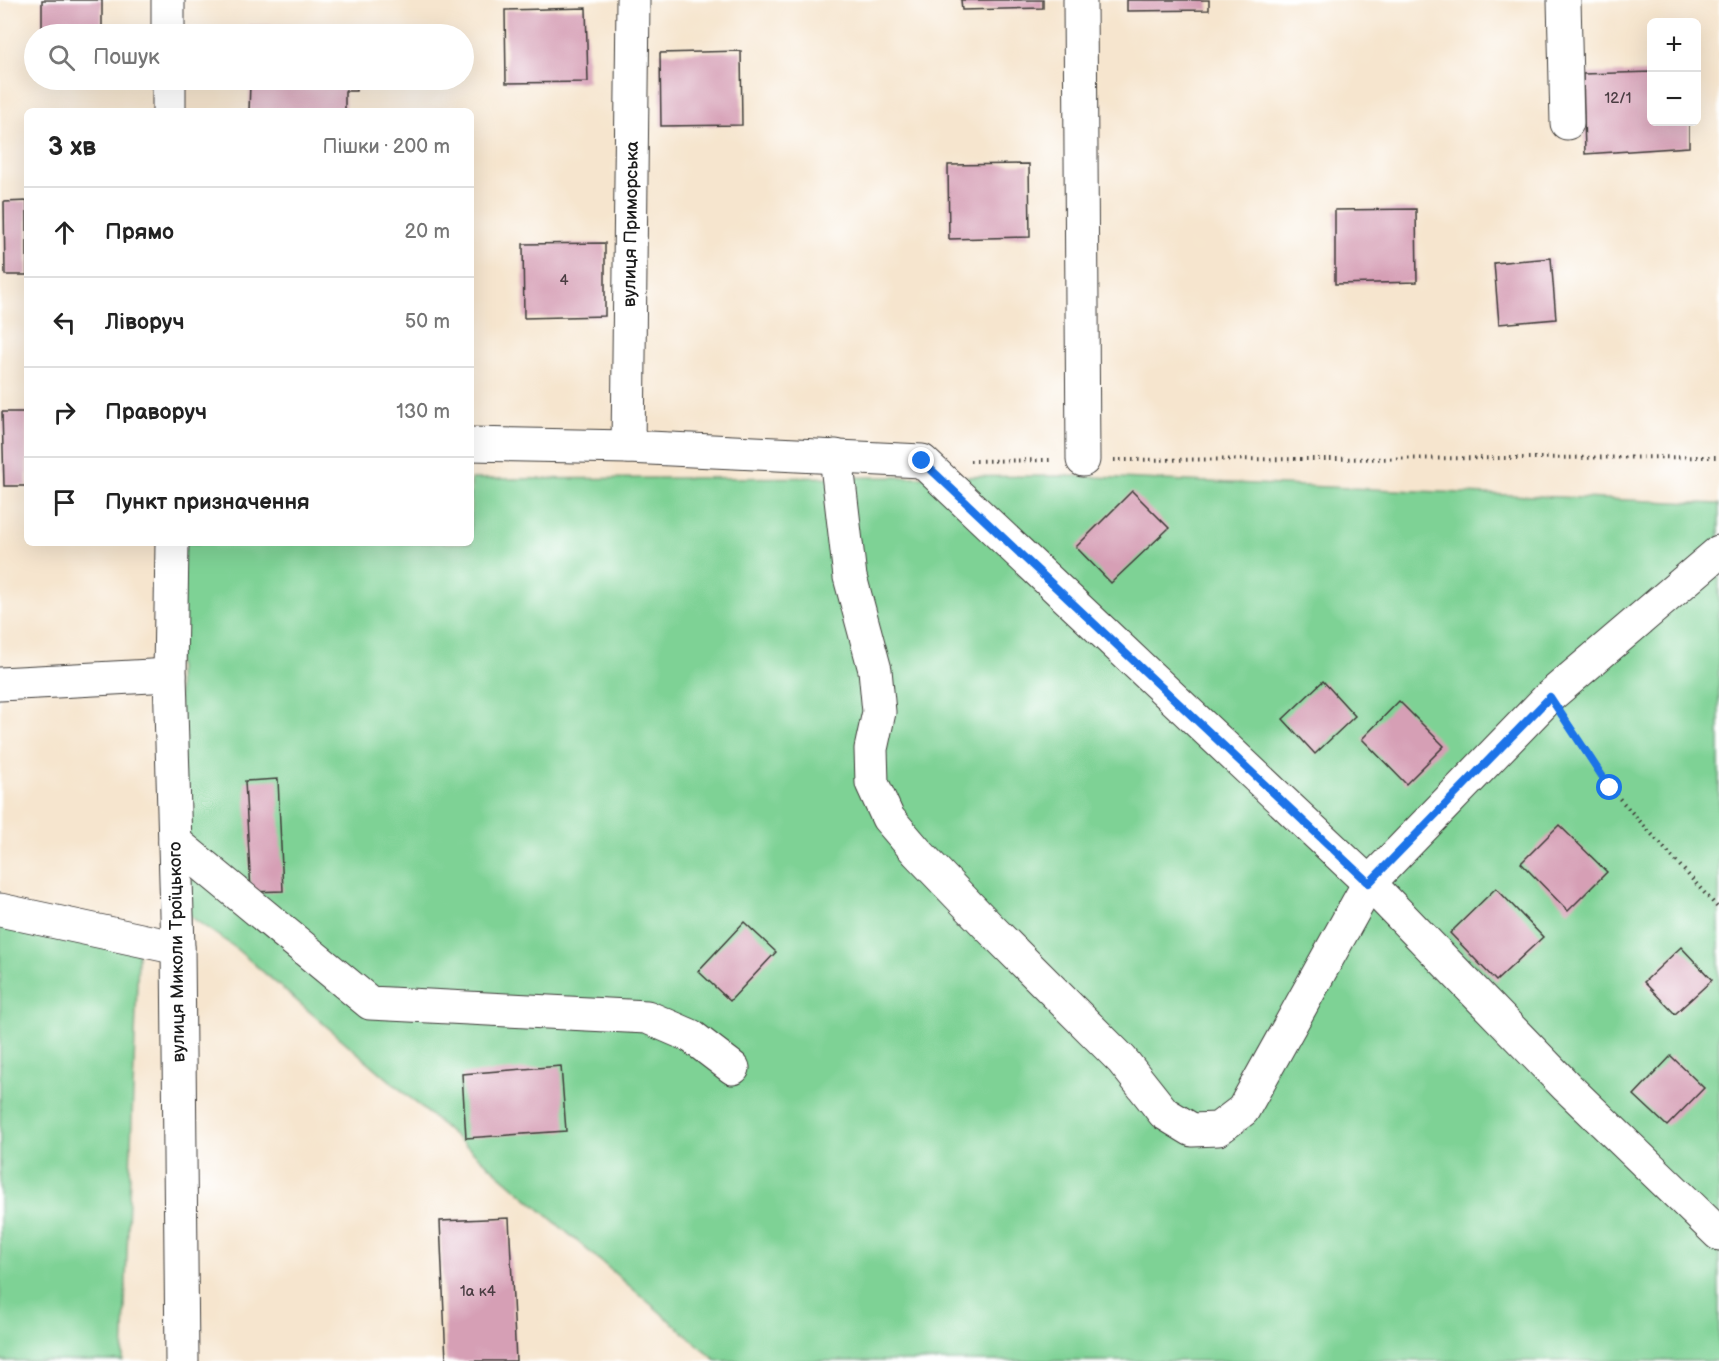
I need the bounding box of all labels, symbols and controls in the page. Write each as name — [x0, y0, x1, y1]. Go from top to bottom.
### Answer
map controls — [1647, 18, 1701, 126]
button: + — [1647, 18, 1701, 72]
search box — [24, 24, 474, 90]
icon: search — [45, 41, 78, 74]
text: Пошук — [93, 44, 160, 71]
button: − — [1647, 72, 1701, 126]
house number: 12/1 — [1604, 89, 1632, 108]
text: 3 хв — [48, 132, 96, 163]
text: Пішки · 200 m — [323, 135, 450, 159]
street label: вулиця Приморська — [619, 140, 643, 307]
icon: ahead — [48, 216, 81, 249]
text: Прямо — [105, 219, 174, 246]
text: 20 m — [405, 220, 450, 244]
house number: 4 — [559, 271, 569, 290]
icon: left — [48, 306, 81, 339]
text: Ліворуч — [105, 309, 185, 336]
text: 50 m — [405, 310, 450, 334]
icon: right — [48, 396, 81, 429]
text: Праворуч — [105, 399, 207, 426]
text: 130 m — [396, 400, 450, 424]
route end — [908, 447, 934, 473]
icon: arrive — [48, 486, 81, 519]
text: Пункт призначення — [105, 489, 310, 516]
route start — [1596, 774, 1622, 800]
street label: вулиця Миколи Троїцького — [165, 842, 189, 1062]
house number: 1а к4 — [460, 1282, 496, 1301]

